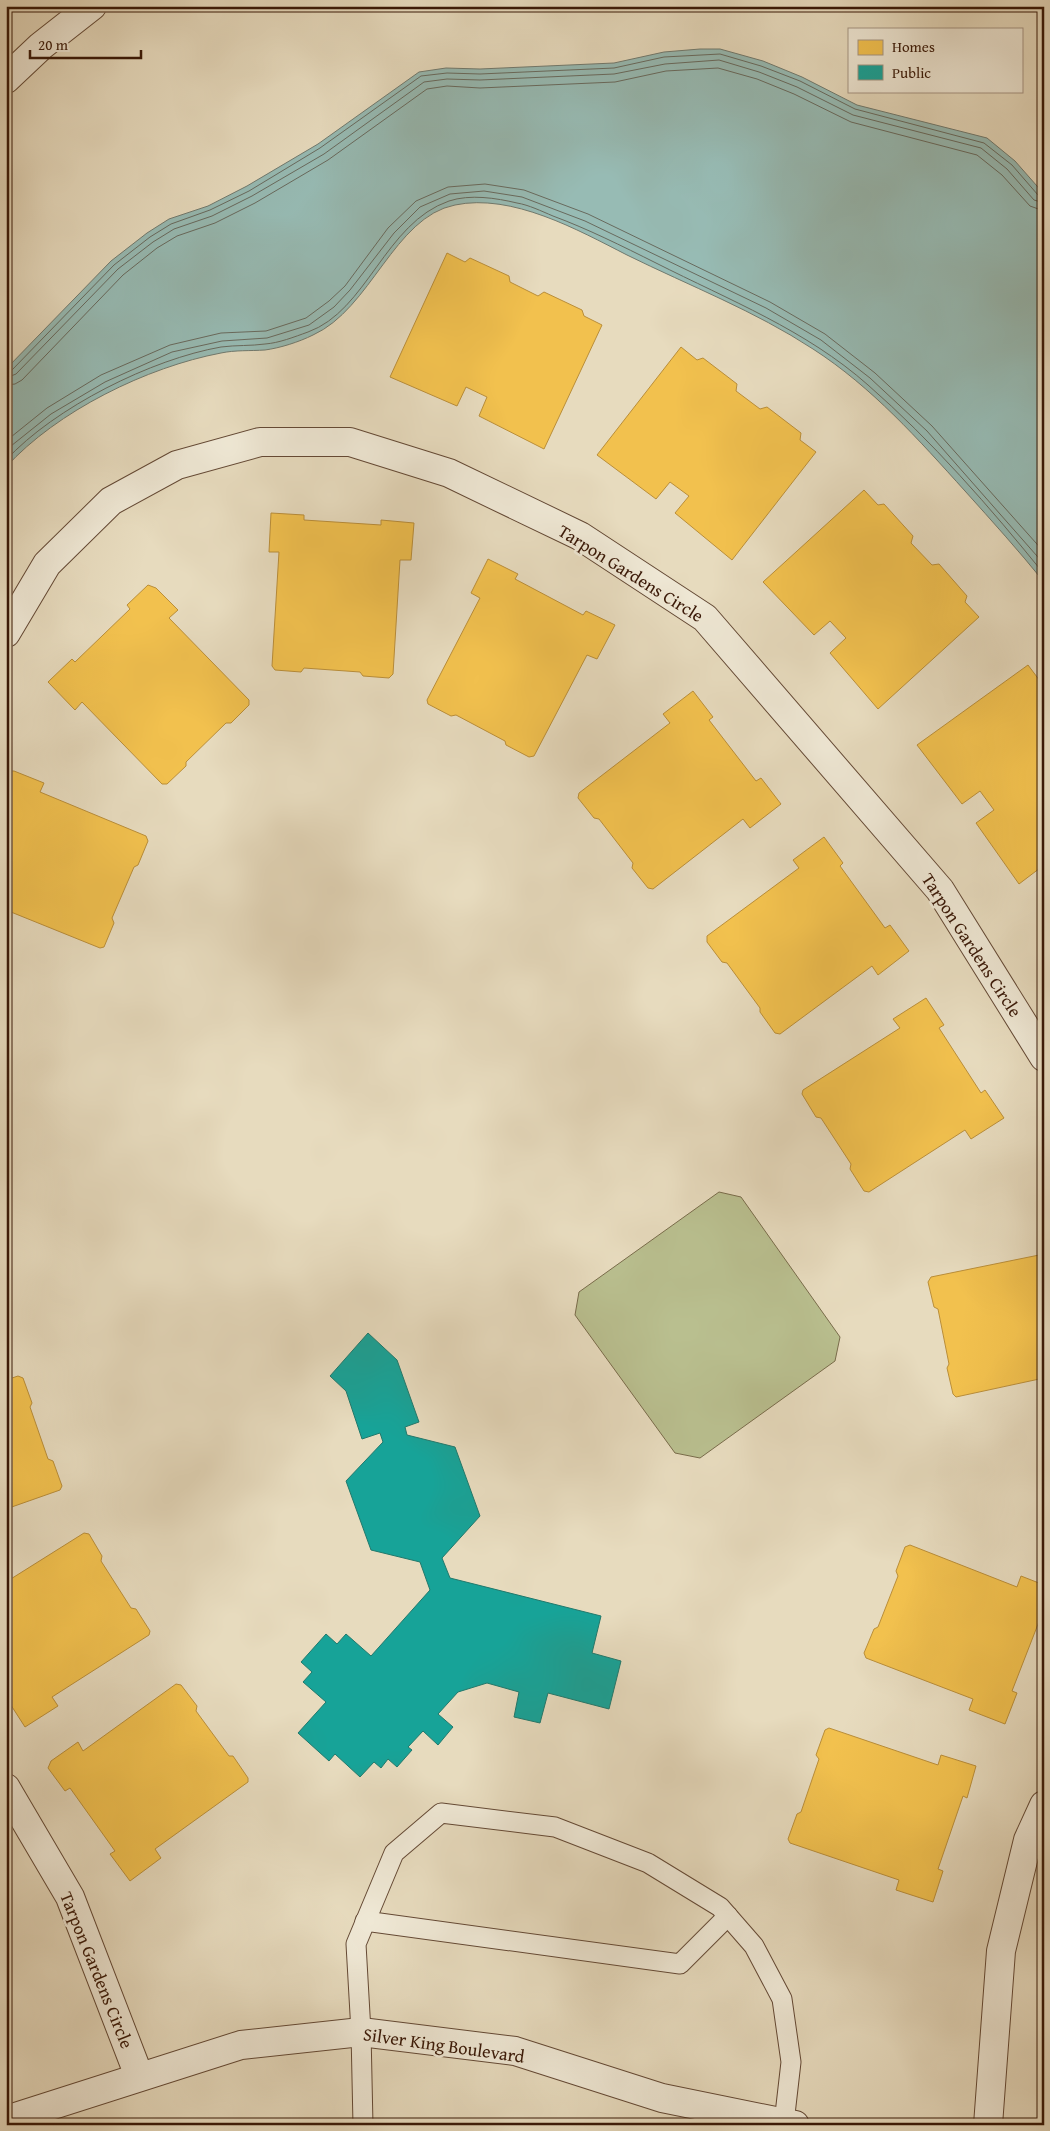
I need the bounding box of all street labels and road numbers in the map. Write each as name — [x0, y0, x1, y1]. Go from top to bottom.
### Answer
street label: Tarpon Gardens Circle — [553, 517, 709, 629]
street label: Tarpon Gardens Circle — [915, 868, 1029, 1022]
street label: Tarpon Gardens Circle — [53, 1887, 141, 2053]
street label: Silver King Boulevard — [362, 2020, 527, 2070]

